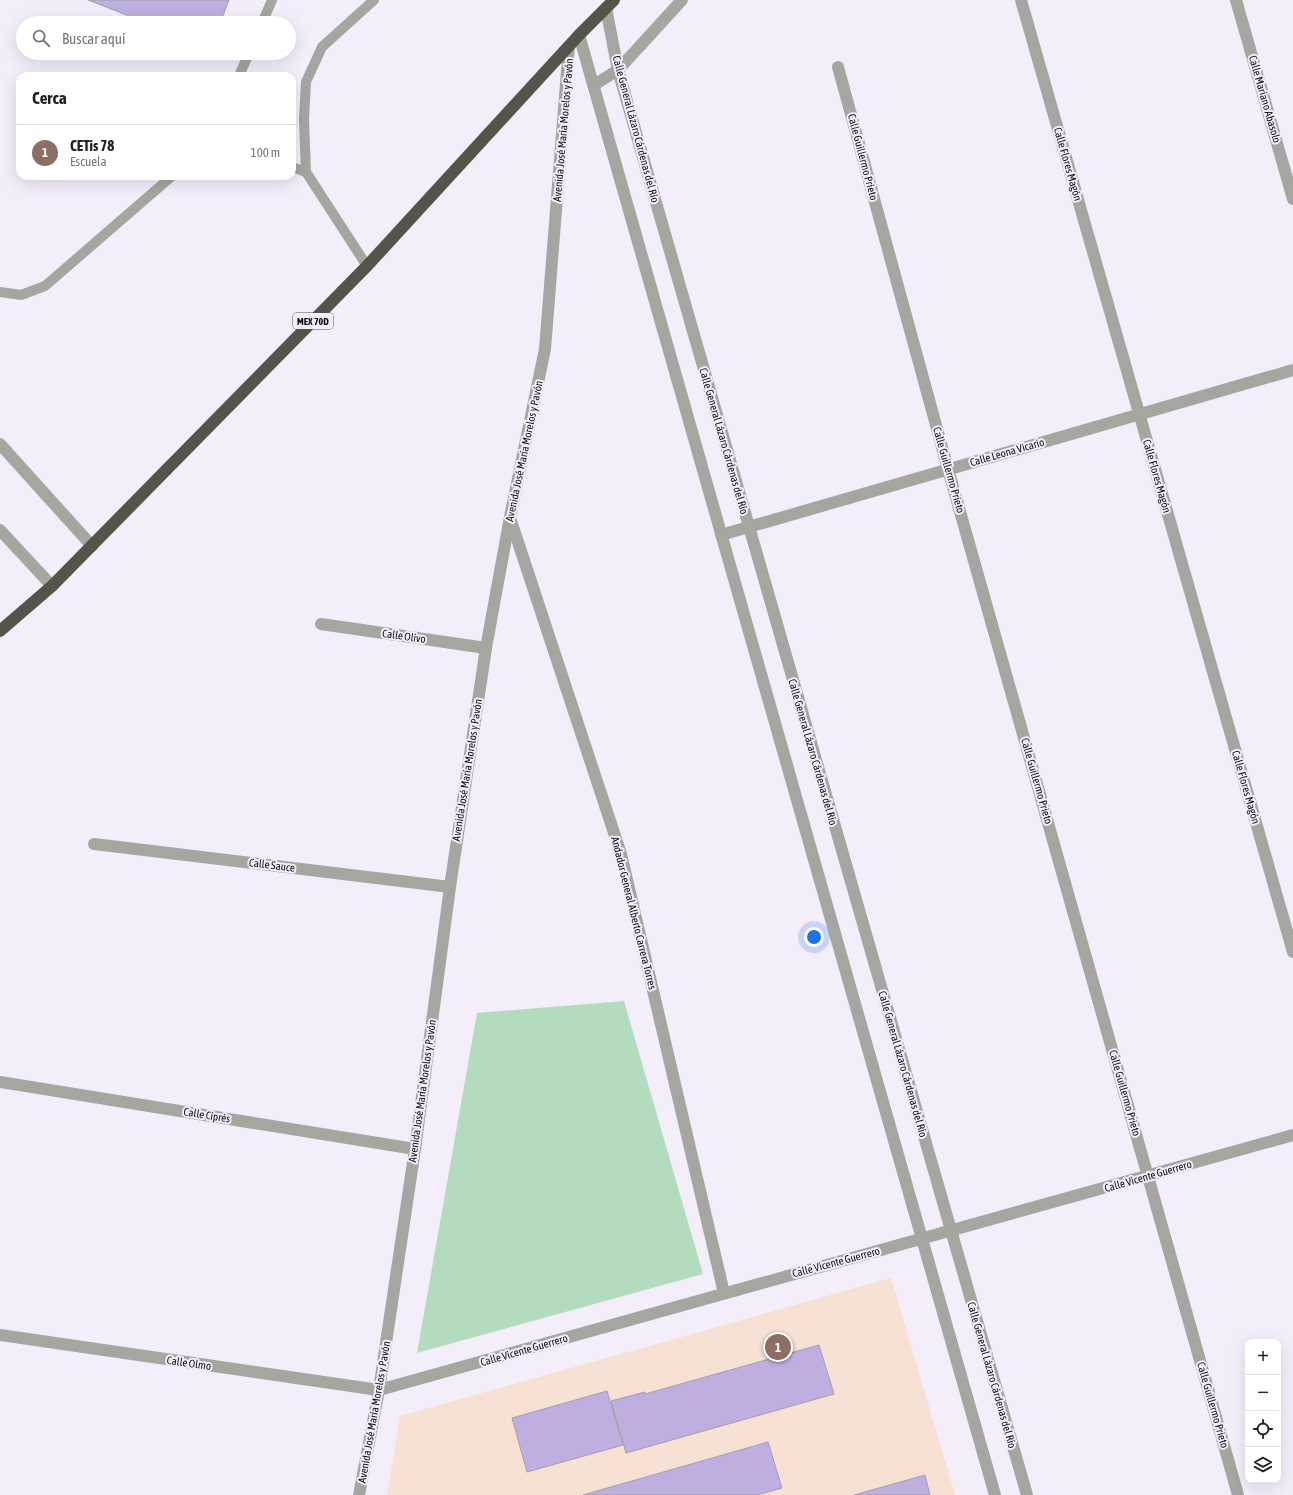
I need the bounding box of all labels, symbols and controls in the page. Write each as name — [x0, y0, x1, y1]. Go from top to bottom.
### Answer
search box — [16, 16, 296, 60]
icon: search — [30, 27, 52, 49]
text: Buscar aquí — [62, 30, 125, 47]
street label: Calle General Lázaro Cárdenas del Río — [611, 54, 661, 204]
street label: Calle Mariano Abasolo — [1247, 54, 1283, 144]
street label: Avenida José María Morelos y Pavón — [551, 58, 575, 202]
text: Cerca — [32, 88, 67, 108]
street label: Calle Guillermo Prieto — [846, 113, 880, 201]
street label: Calle Flores Magón — [1052, 126, 1084, 202]
text: CETis 78 — [70, 137, 114, 154]
text: 1 — [42, 145, 48, 160]
text: 100 m — [251, 145, 280, 160]
text: Escuela — [70, 154, 107, 169]
road number: MEX 70D — [293, 313, 333, 329]
street label: Calle General Lázaro Cárdenas del Río — [697, 367, 751, 515]
street label: Avenida José María Morelos y Pavón — [503, 379, 545, 523]
street label: Calle Guillermo Prieto — [931, 426, 967, 514]
street label: Calle Leona Vicario — [968, 436, 1046, 468]
street label: Calle Flores Magón — [1141, 438, 1173, 514]
street label: Calle Olivo — [382, 627, 426, 645]
street label: Calle General Lázaro Cárdenas del Río — [786, 678, 840, 826]
street label: Avenida José María Morelos y Pavón — [450, 698, 484, 842]
street label: Calle Guillermo Prieto — [1019, 737, 1055, 825]
street label: Calle Flores Magón — [1230, 749, 1262, 825]
street label: Andador General Alberto Carrera Torres — [609, 835, 659, 991]
street label: Calle Sauce — [248, 856, 296, 874]
your location — [804, 927, 824, 947]
street label: Calle General Lázaro Cárdenas del Río — [876, 990, 930, 1138]
street label: Avenida José María Morelos y Pavón — [406, 1019, 438, 1163]
street label: Calle Guillermo Prieto — [1107, 1049, 1143, 1137]
street label: Calle Ciprés — [183, 1105, 231, 1125]
street label: Calle Vicente Guerrero — [1103, 1158, 1193, 1194]
street label: Calle Vicente Guerrero — [791, 1245, 881, 1279]
street label: Calle General Lázaro Cárdenas del Río — [965, 1301, 1019, 1449]
street label: Calle Vicente Guerrero — [479, 1332, 569, 1368]
pin: 1 — [765, 1332, 791, 1362]
map controls — [1245, 1339, 1281, 1483]
button: + — [1245, 1339, 1281, 1375]
street label: Avenida José María Morelos y Pavón — [356, 1340, 392, 1484]
street label: Calle Olmo — [166, 1354, 212, 1372]
street label: Calle Guillermo Prieto — [1195, 1361, 1231, 1449]
button: − — [1245, 1375, 1281, 1411]
button: locate — [1245, 1411, 1281, 1447]
button: layers — [1245, 1447, 1281, 1483]

